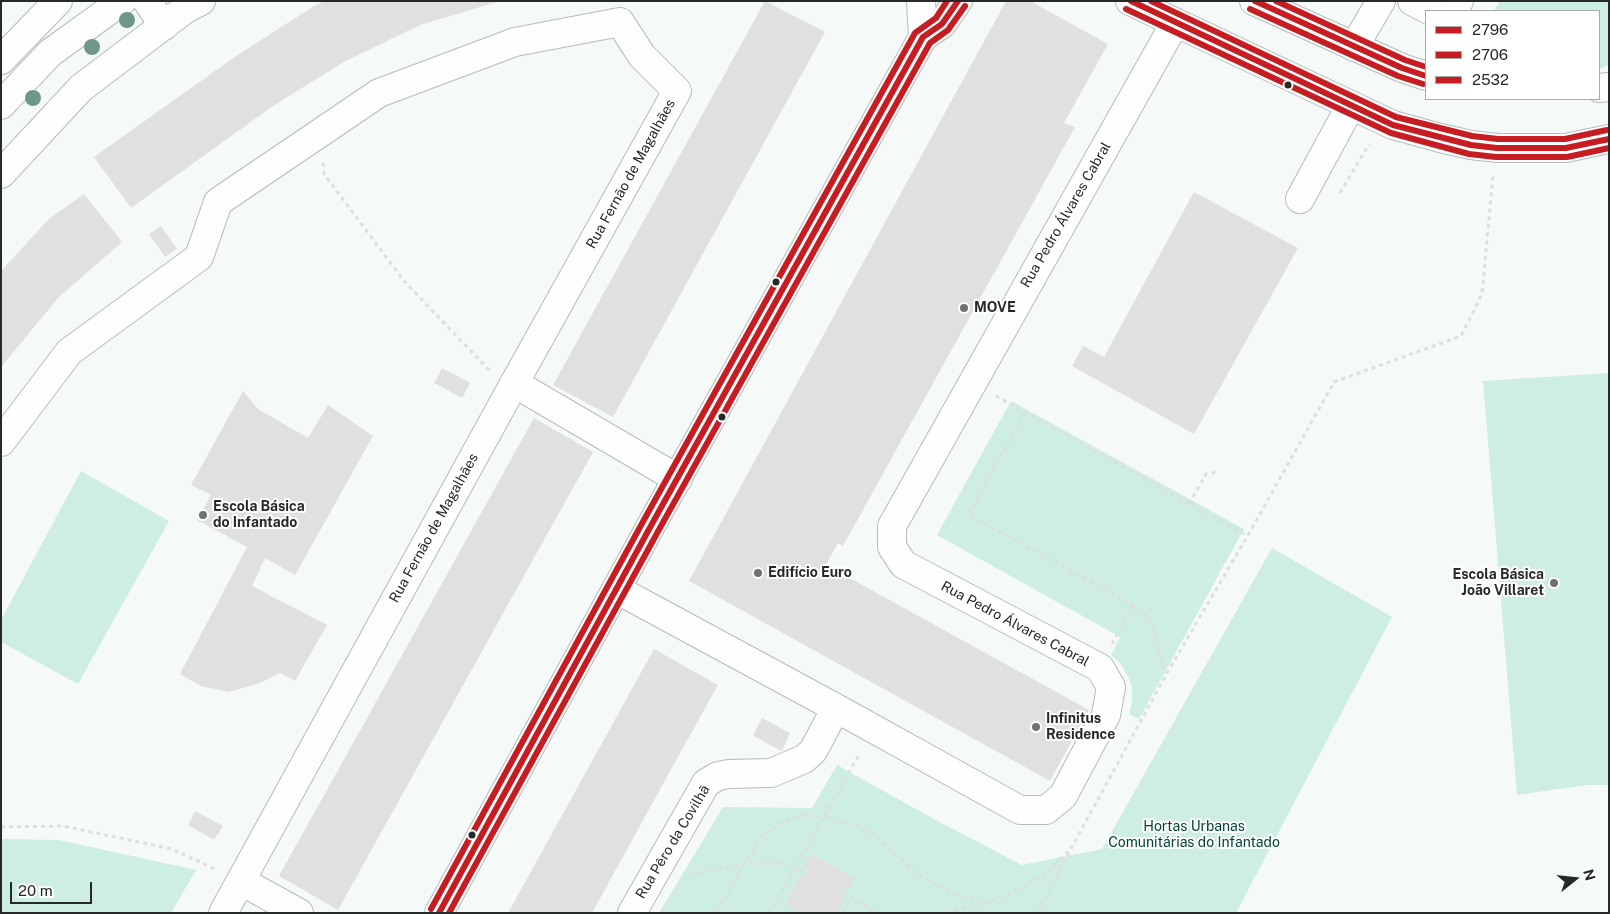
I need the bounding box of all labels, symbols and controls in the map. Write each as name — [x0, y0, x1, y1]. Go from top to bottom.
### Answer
legend — [1425, 10, 1600, 100]
text: 2796 — [1472, 21, 1508, 38]
text: 2706 — [1472, 46, 1508, 63]
text: 2532 — [1472, 71, 1509, 88]
unlabelled marker — [1283, 80, 1293, 90]
street label: Rua Fernão de Magalhães — [583, 96, 679, 252]
street label: Rua Pedro Álvares Cabral — [1017, 139, 1115, 291]
unlabelled marker — [771, 277, 781, 287]
place label: MOVE — [974, 300, 1016, 316]
marker: MOVE — [958, 302, 970, 314]
unlabelled marker — [717, 412, 727, 422]
street label: Rua Fernão de Magalhães — [386, 450, 482, 606]
place label: Escola Básica do Infantado — [213, 499, 305, 532]
marker: Escola Básica do Infantado — [197, 509, 209, 521]
place label: Edifício Euro — [768, 565, 852, 581]
marker: Edifício Euro — [752, 567, 764, 579]
place label: Escola Básica João Villaret — [1452, 567, 1544, 600]
marker: Escola Básica João Villaret — [1548, 577, 1560, 589]
street label: Rua Pedro Álvares Cabral — [938, 578, 1092, 670]
place label: Infinitus Residence — [1046, 711, 1115, 744]
marker: Infinitus Residence — [1030, 721, 1042, 733]
street label: Rua Pêro da Covilhã — [632, 782, 714, 902]
park label: Hortas Urbanas Comunitárias do Infantado — [1108, 819, 1280, 852]
unlabelled marker — [467, 830, 477, 840]
north arrow — [1550, 854, 1600, 904]
text: N — [1580, 867, 1599, 882]
scale bar — [12, 872, 95, 904]
text: 20 m — [18, 882, 53, 899]

